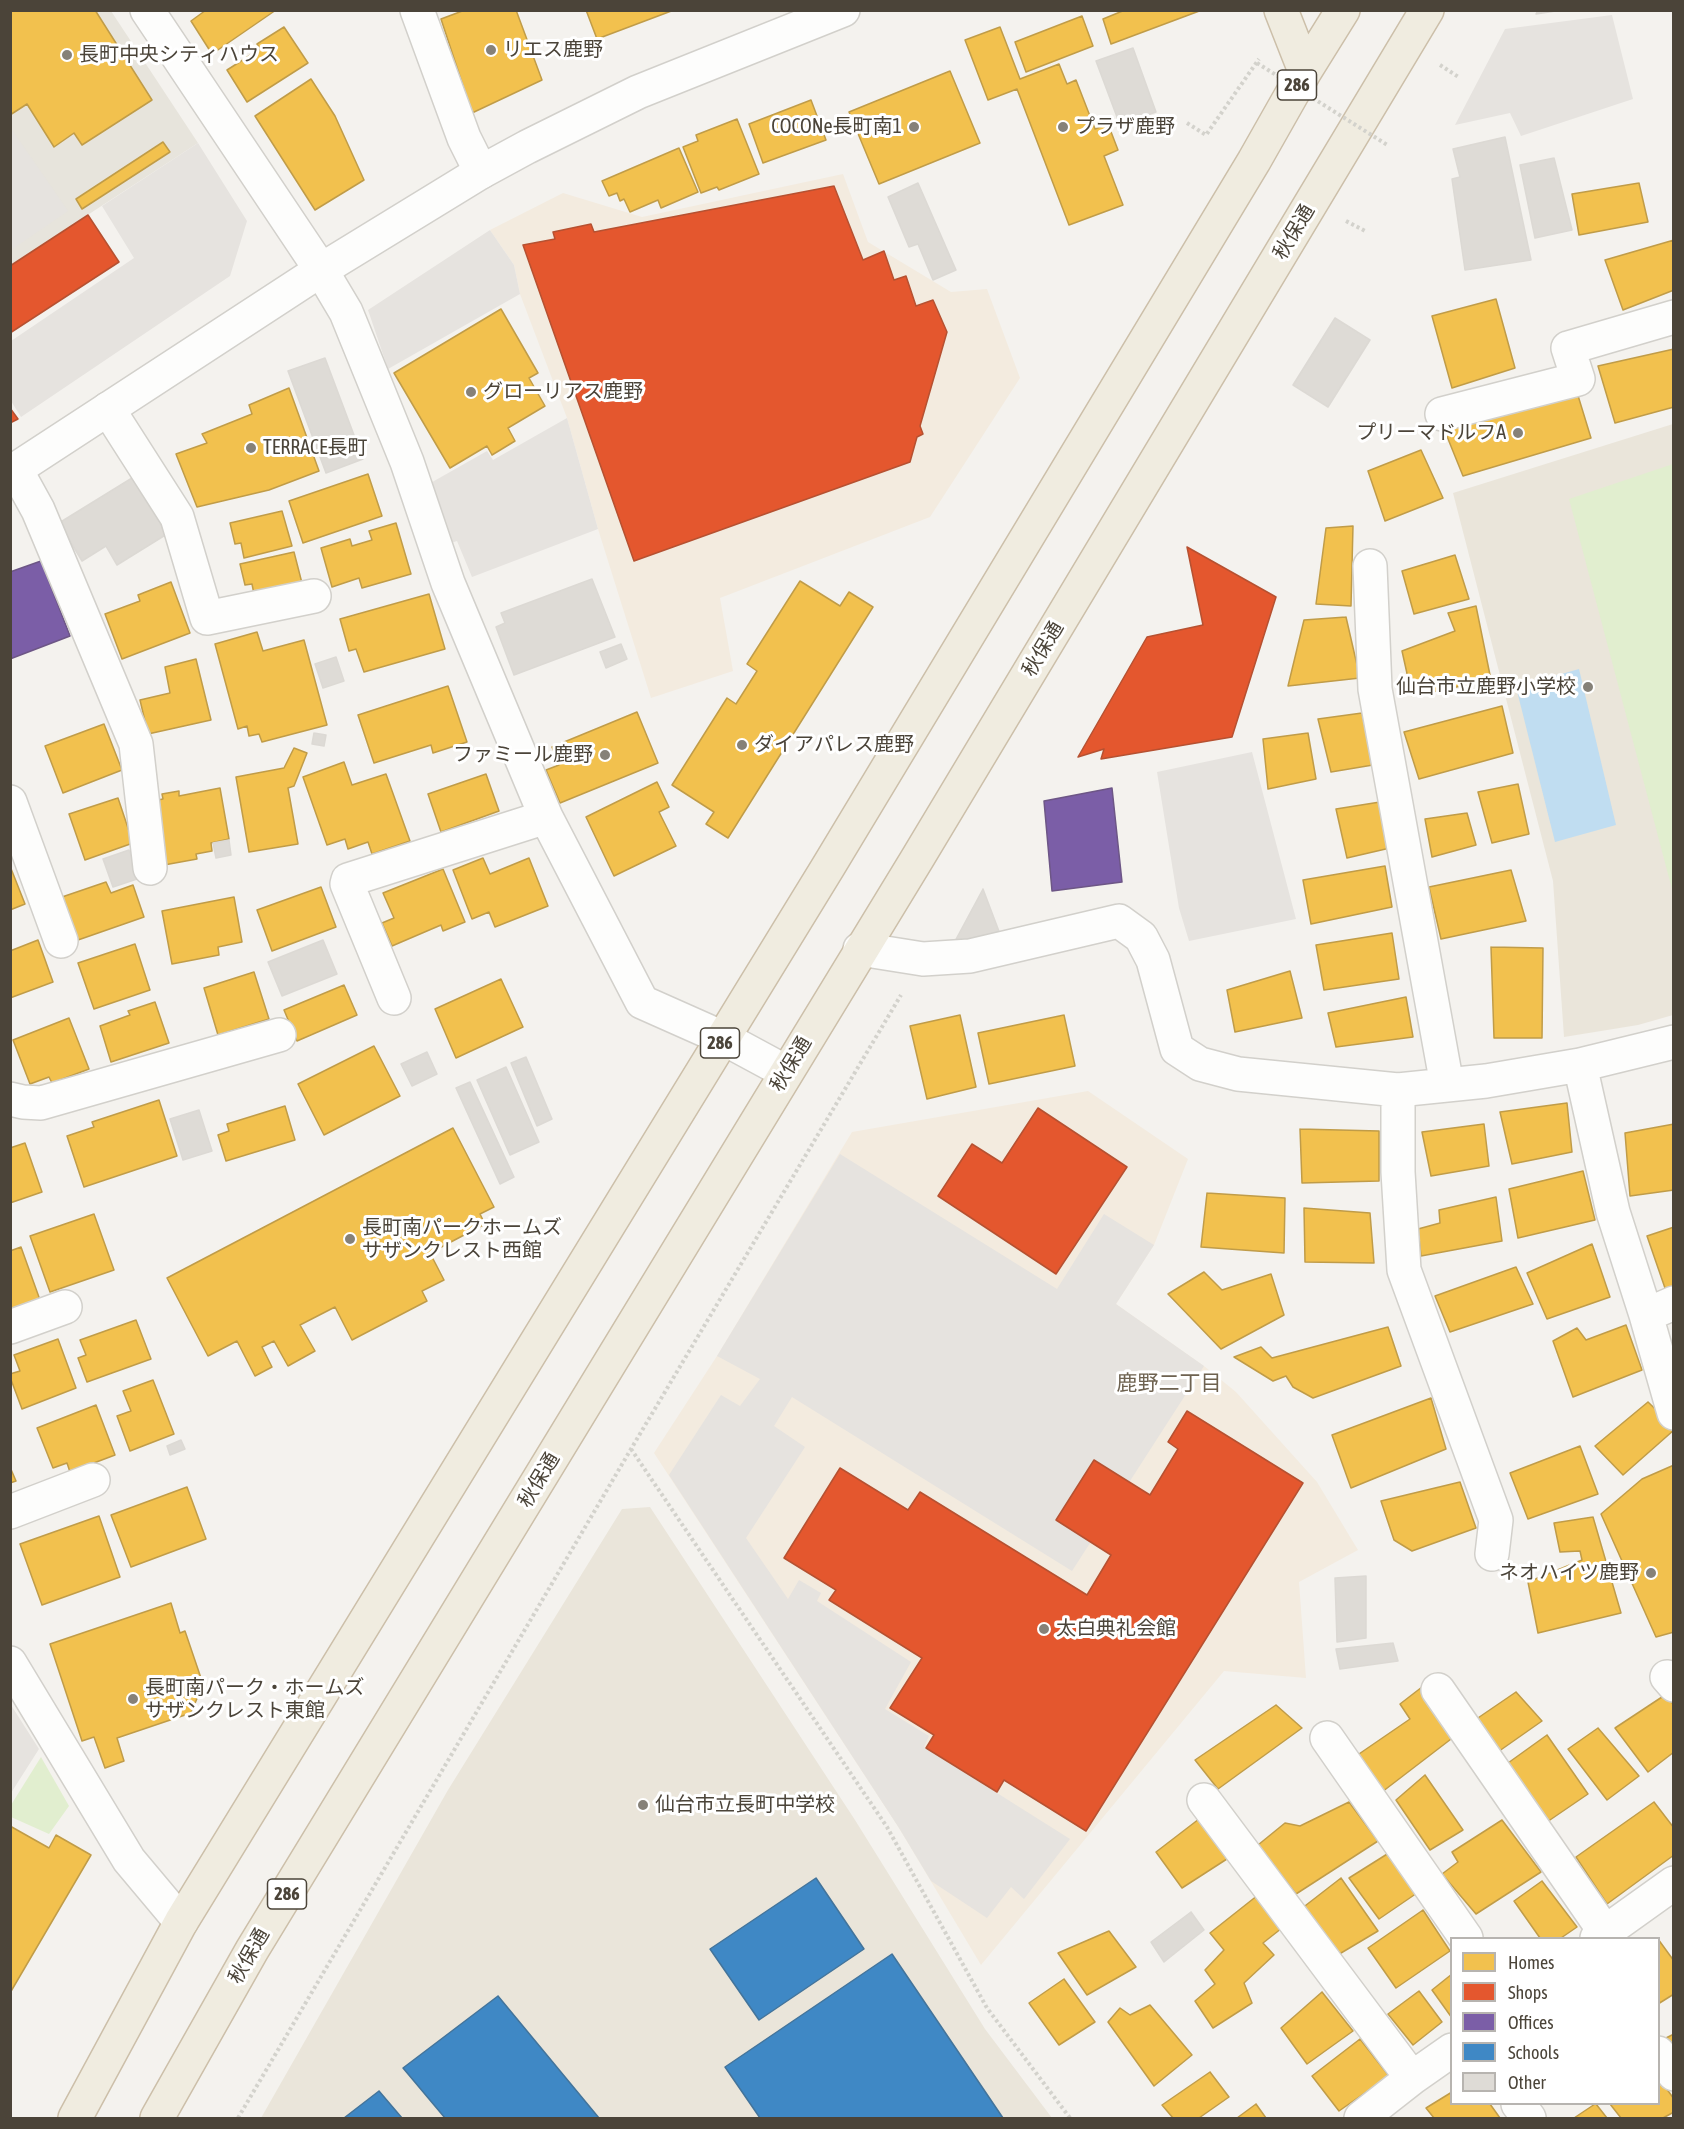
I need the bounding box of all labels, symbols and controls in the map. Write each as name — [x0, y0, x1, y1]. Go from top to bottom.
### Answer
place label: リエス鹿野 — [503, 38, 603, 62]
place label: 長町中央シティハウス — [79, 43, 279, 67]
marker: リエス鹿野 — [484, 43, 498, 57]
marker: 長町中央シティハウス — [60, 48, 74, 62]
road number: 286 — [1278, 70, 1316, 100]
place label: COCONe長町南1 — [771, 115, 902, 139]
place label: プラザ鹿野 — [1075, 115, 1175, 139]
marker: COCONe長町南1 — [907, 120, 921, 134]
marker: プラザ鹿野 — [1056, 120, 1070, 134]
street label: 秋保通 — [1268, 200, 1320, 264]
place label: グローリアス鹿野 — [483, 380, 643, 404]
marker: グローリアス鹿野 — [464, 385, 478, 399]
place label: プリーマドルフA — [1356, 421, 1506, 445]
marker: プリーマドルフA — [1511, 426, 1525, 440]
place label: TERRACE長町 — [263, 436, 368, 460]
marker: TERRACE長町 — [244, 441, 258, 455]
street label: 秋保通 — [1017, 617, 1069, 681]
place label: 仙台市立鹿野小学校 — [1396, 675, 1576, 699]
marker: 仙台市立鹿野小学校 — [1581, 680, 1595, 694]
place label: ダイアパレス鹿野 — [754, 733, 914, 757]
marker: ダイアパレス鹿野 — [735, 738, 749, 752]
place label: ファミール鹿野 — [453, 743, 593, 767]
marker: ファミール鹿野 — [598, 748, 612, 762]
road number: 286 — [700, 1028, 740, 1058]
street label: 秋保通 — [765, 1032, 817, 1096]
place label: 長町南パークホームズ サザンクレスト西館 — [362, 1216, 562, 1263]
marker: 長町南パークホームズ サザンクレスト西館 — [343, 1232, 357, 1246]
district label: 鹿野二丁目 — [1117, 1370, 1221, 1396]
street label: 秋保通 — [513, 1448, 565, 1512]
place label: ネオハイツ鹿野 — [1499, 1561, 1639, 1585]
marker: ネオハイツ鹿野 — [1644, 1566, 1658, 1580]
place label: 太白典礼会館 — [1056, 1617, 1176, 1641]
marker: 太白典礼会館 — [1037, 1622, 1051, 1636]
place label: 長町南パーク・ホームズ サザンクレスト東館 — [145, 1676, 365, 1723]
marker: 長町南パーク・ホームズ サザンクレスト東館 — [126, 1692, 140, 1706]
place label: 仙台市立長町中学校 — [655, 1793, 835, 1817]
marker: 仙台市立長町中学校 — [636, 1798, 650, 1812]
road number: 286 — [268, 1879, 306, 1909]
street label: 秋保通 — [224, 1924, 274, 1988]
legend — [1450, 1937, 1660, 2105]
text: Homes — [1508, 1952, 1554, 1973]
text: Shops — [1508, 1982, 1548, 2003]
text: Offices — [1508, 2012, 1554, 2033]
text: Schools — [1508, 2042, 1559, 2063]
text: Other — [1508, 2072, 1546, 2093]

